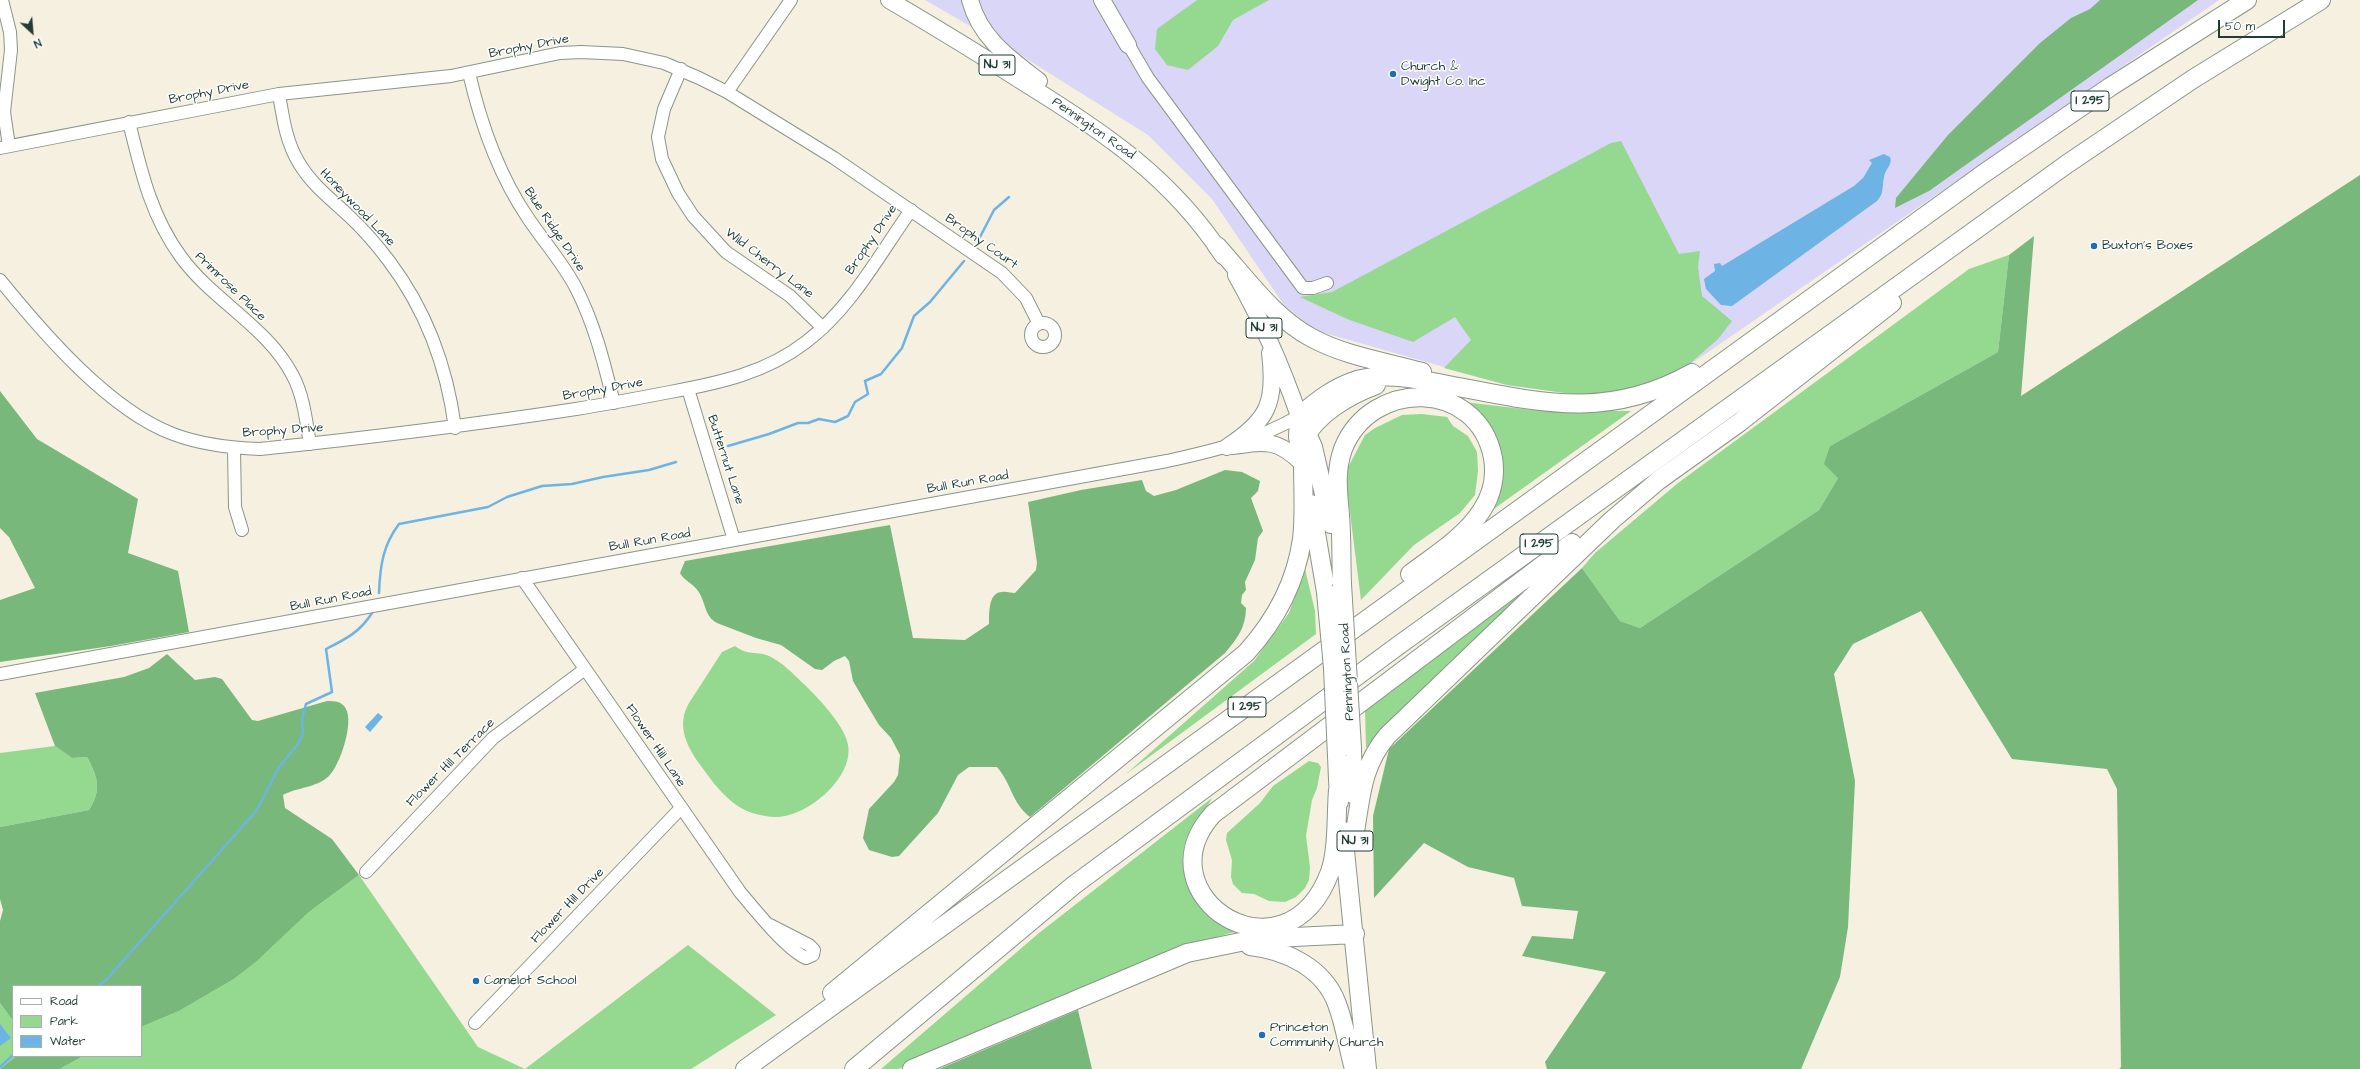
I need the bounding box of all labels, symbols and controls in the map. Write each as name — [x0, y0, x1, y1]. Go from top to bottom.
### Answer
north arrow — [12, 12, 52, 52]
scale bar — [2220, 12, 2287, 38]
text: 50 m — [2225, 18, 2255, 35]
street label: Brophy Drive — [488, 32, 570, 62]
text: N — [31, 35, 44, 51]
road number: NJ 31 — [979, 55, 1015, 75]
place label: Church & Dwight Co. Inc — [1401, 59, 1486, 90]
marker: Church & Dwight Co. Inc — [1388, 69, 1398, 79]
street label: Brophy Drive — [168, 78, 250, 108]
road number: I 295 — [2071, 91, 2109, 111]
street label: Pennington Road — [1049, 95, 1137, 163]
street label: Honeywood Lane — [316, 166, 398, 250]
street label: Blue Ridge Drive — [520, 185, 588, 275]
street label: Brophy Drive — [843, 202, 901, 278]
street label: Brophy Court — [942, 211, 1020, 273]
street label: Wild Cherry Lane — [722, 226, 816, 302]
place label: Buxton's Boxes — [2102, 238, 2193, 254]
marker: Buxton's Boxes — [2089, 241, 2099, 251]
street label: Primrose Place — [191, 249, 269, 325]
road number: NJ 31 — [1246, 318, 1282, 338]
street label: Brophy Drive — [562, 375, 644, 405]
street label: Butternut Lane — [703, 413, 747, 507]
street label: Brophy Drive — [242, 420, 324, 442]
street label: Bull Run Road — [926, 468, 1010, 498]
street label: Bull Run Road — [608, 526, 692, 556]
road number: I 295 — [1520, 534, 1558, 554]
street label: Bull Run Road — [289, 584, 373, 616]
street label: Pennington Road — [1338, 623, 1358, 721]
road number: I 295 — [1228, 697, 1266, 717]
street label: Flower Hill Lane — [622, 702, 688, 790]
street label: Flower Hill Terrace — [403, 715, 499, 811]
road number: NJ 31 — [1337, 831, 1373, 851]
street label: Flower Hill Drive — [528, 865, 608, 947]
place label: Camelot School — [484, 973, 576, 989]
marker: Camelot School — [471, 976, 481, 986]
legend — [12, 985, 142, 1057]
text: Road — [50, 993, 78, 1010]
text: Park — [50, 1013, 78, 1030]
place label: Princeton Community Church — [1270, 1020, 1383, 1051]
marker: Princeton Community Church — [1257, 1030, 1267, 1040]
text: Water — [50, 1033, 85, 1050]

